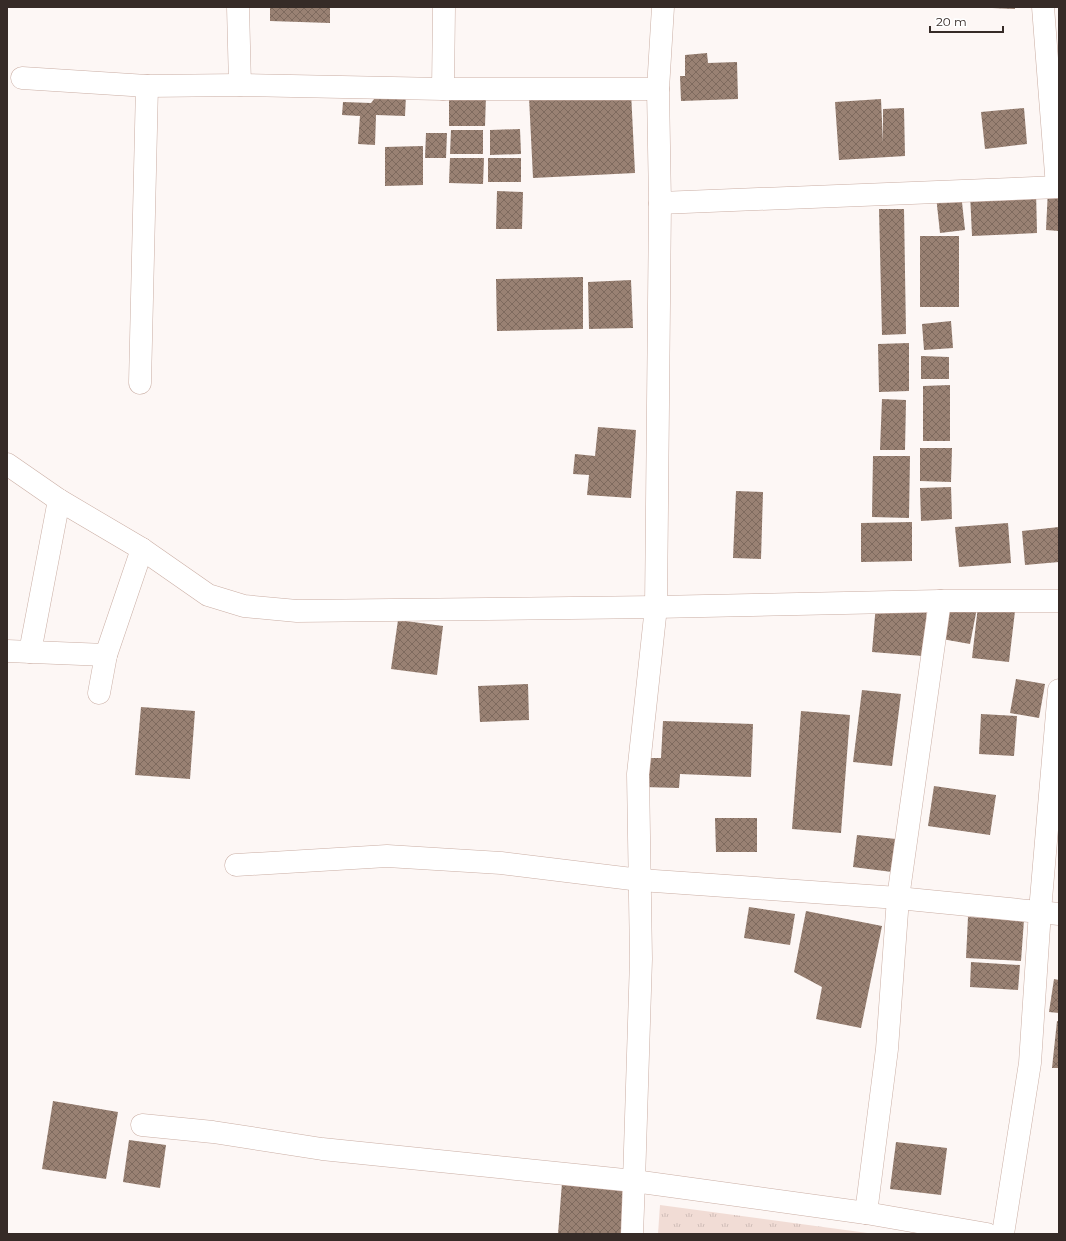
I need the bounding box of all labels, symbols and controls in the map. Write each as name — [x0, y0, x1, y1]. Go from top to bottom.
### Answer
scale bar — [930, 8, 1003, 34]
text: 20 m — [936, 14, 967, 29]

